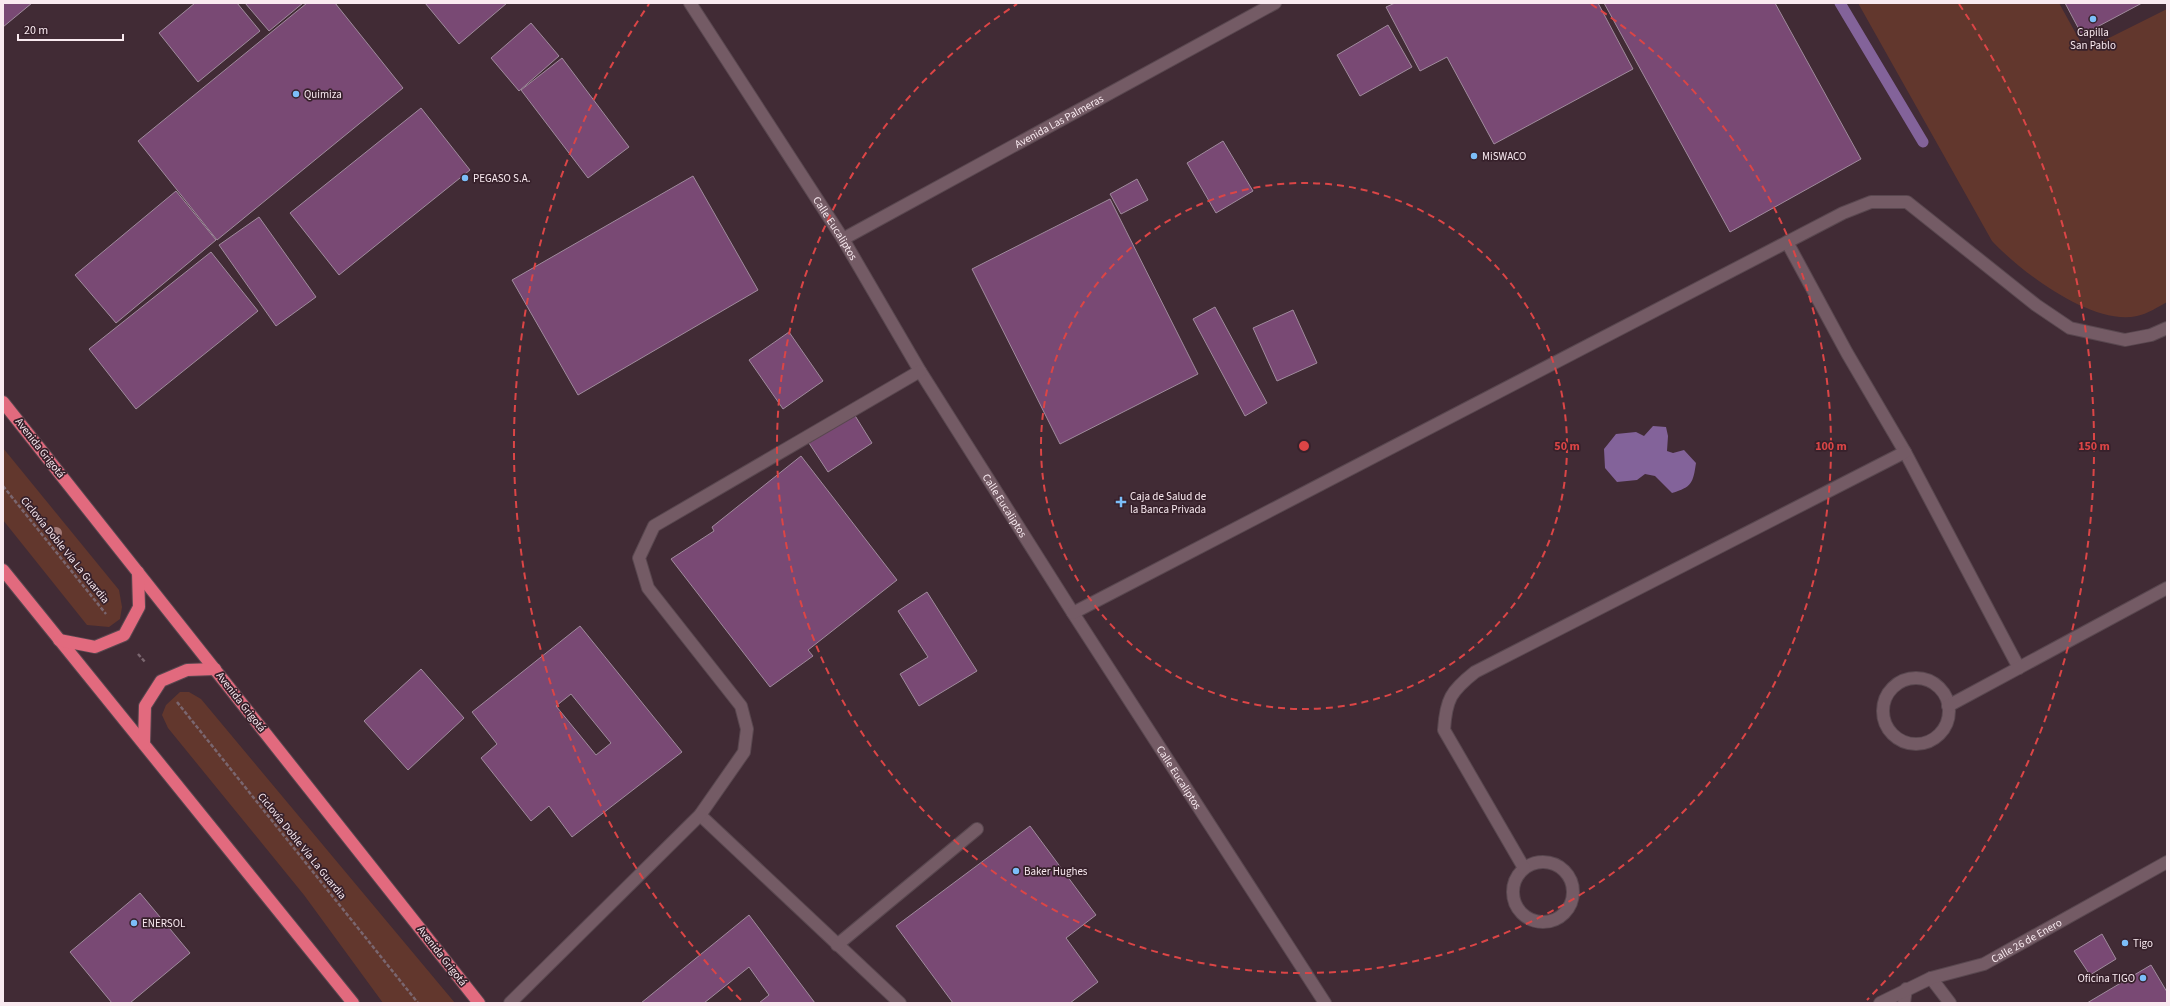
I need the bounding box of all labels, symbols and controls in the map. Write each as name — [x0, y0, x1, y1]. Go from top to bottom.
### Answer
marker: Capilla San Pablo — [2088, 14, 2098, 24]
scale bar — [18, 16, 123, 42]
text: 20 m — [24, 22, 48, 39]
place label: Capilla San Pablo — [2070, 25, 2116, 53]
place label: Quimiza — [304, 87, 342, 102]
marker: Quimiza — [291, 89, 301, 99]
street label: Avenida Las Palmeras — [1012, 91, 1106, 151]
place label: MiSWACO — [1482, 149, 1526, 164]
marker: MiSWACO — [1469, 151, 1479, 161]
place label: PEGASO S.A. — [473, 171, 531, 186]
marker: PEGASO S.A. — [460, 173, 470, 183]
street label: Calle Eucaliptos — [810, 193, 861, 263]
street label: Avenida Grigotá — [12, 415, 68, 481]
text: 50 m — [1554, 438, 1580, 455]
text: 100 m — [1815, 438, 1847, 455]
text: 150 m — [2078, 438, 2110, 455]
centre of rings — [1297, 439, 1311, 453]
street label: Calle Eucaliptos — [979, 470, 1031, 541]
place label: Caja de Salud de la Banca Privada — [1130, 489, 1207, 517]
street label: Ciclovía Doble Vía La Guardia — [17, 493, 113, 607]
marker: Caja de Salud de la Banca Privada — [1115, 496, 1127, 508]
street label: Avenida Grigotá — [213, 669, 269, 735]
street label: Calle Eucaliptos — [1153, 743, 1205, 812]
street label: Ciclovía Doble Vía La Guardia — [254, 789, 350, 903]
place label: Baker Hughes — [1024, 864, 1088, 879]
marker: Baker Hughes — [1011, 866, 1021, 876]
street label: Calle 26 de Enero — [1988, 915, 2064, 966]
place label: ENERSOL — [142, 916, 186, 931]
marker: ENERSOL — [129, 918, 139, 928]
street label: Avenida Grigotá — [414, 923, 470, 989]
place label: Tigo — [2133, 936, 2153, 951]
marker: Tigo — [2120, 938, 2130, 948]
place label: Oficina TIGO — [2077, 971, 2135, 986]
marker: Oficina TIGO — [2138, 973, 2148, 983]

